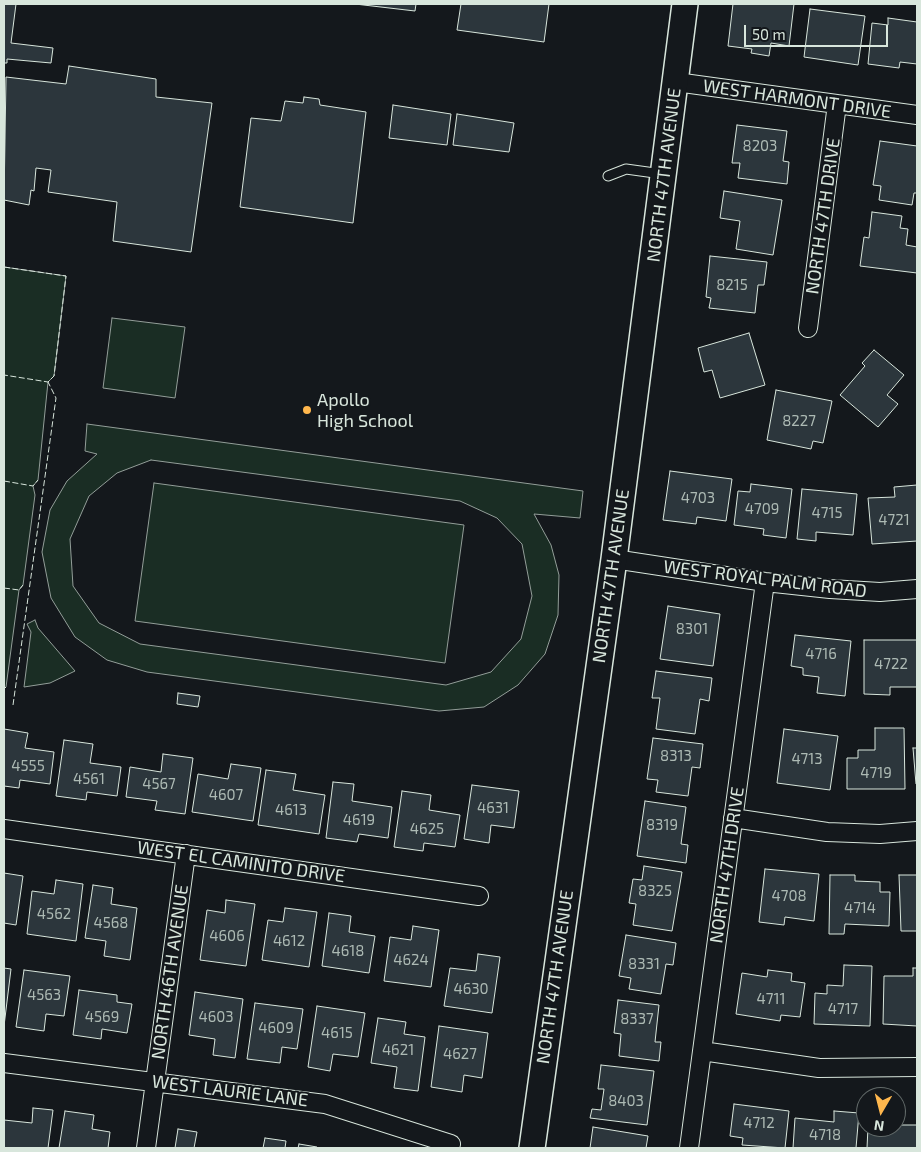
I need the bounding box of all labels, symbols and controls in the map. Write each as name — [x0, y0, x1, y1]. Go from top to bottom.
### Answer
scale bar — [746, 15, 890, 47]
text: 50 m — [752, 25, 786, 43]
street label: WEST HARMONT DRIVE — [701, 75, 893, 123]
street label: NORTH 47TH AVENUE — [643, 87, 685, 263]
street label: NORTH 47TH DRIVE — [801, 136, 845, 296]
house number: 8203 — [743, 137, 777, 155]
house number: 8215 — [716, 276, 748, 294]
place label: Apollo High School — [317, 389, 413, 432]
marker: Apollo High School — [301, 404, 313, 416]
house number: 8227 — [782, 412, 816, 430]
street label: NORTH 47TH AVENUE — [588, 488, 634, 664]
house number: 4703 — [681, 489, 715, 507]
house number: 4709 — [745, 500, 779, 518]
house number: 4715 — [812, 504, 842, 522]
house number: 4721 — [878, 511, 910, 529]
street label: WEST ROYAL PALM ROAD — [662, 556, 868, 602]
house number: 8301 — [676, 620, 708, 638]
house number: 4716 — [805, 645, 837, 663]
house number: 4722 — [874, 655, 908, 673]
house number: 8313 — [660, 747, 692, 765]
house number: 4713 — [791, 750, 823, 768]
house number: 4555 — [11, 757, 45, 775]
house number: 4719 — [860, 764, 892, 782]
house number: 4561 — [73, 770, 105, 788]
house number: 4567 — [142, 775, 176, 793]
street label: NORTH 47TH DRIVE — [705, 785, 749, 945]
house number: 4607 — [209, 786, 243, 804]
house number: 4631 — [477, 799, 509, 817]
house number: 4613 — [275, 801, 307, 819]
house number: 4619 — [343, 811, 375, 829]
house number: 8319 — [646, 816, 678, 834]
house number: 4625 — [410, 820, 444, 838]
street label: WEST EL CAMINITO DRIVE — [136, 837, 346, 887]
house number: 8325 — [638, 882, 672, 900]
street label: NORTH 46TH AVENUE — [147, 883, 193, 1061]
house number: 4708 — [771, 887, 807, 905]
street label: NORTH 47TH AVENUE — [532, 889, 578, 1065]
house number: 4714 — [844, 899, 876, 917]
house number: 4562 — [37, 905, 71, 923]
house number: 4568 — [94, 914, 128, 932]
house number: 4606 — [209, 927, 245, 945]
house number: 4612 — [273, 932, 305, 950]
house number: 4618 — [332, 942, 364, 960]
house number: 4624 — [393, 951, 429, 969]
house number: 8331 — [628, 955, 660, 973]
house number: 4630 — [453, 980, 489, 998]
house number: 4563 — [27, 986, 61, 1004]
house number: 4711 — [757, 990, 785, 1008]
house number: 4717 — [828, 1000, 858, 1018]
house number: 4569 — [85, 1008, 119, 1026]
house number: 4603 — [198, 1008, 234, 1026]
house number: 8337 — [620, 1010, 654, 1028]
house number: 4609 — [258, 1019, 294, 1037]
house number: 4615 — [321, 1024, 353, 1042]
house number: 4621 — [382, 1041, 414, 1059]
house number: 4627 — [443, 1045, 477, 1063]
street label: WEST LAURIE LANE — [151, 1071, 309, 1111]
north arrow — [856, 1087, 906, 1137]
house number: 8403 — [608, 1092, 644, 1110]
house number: 4712 — [743, 1114, 775, 1132]
text: N — [873, 1117, 885, 1135]
house number: 4718 — [809, 1126, 841, 1144]

